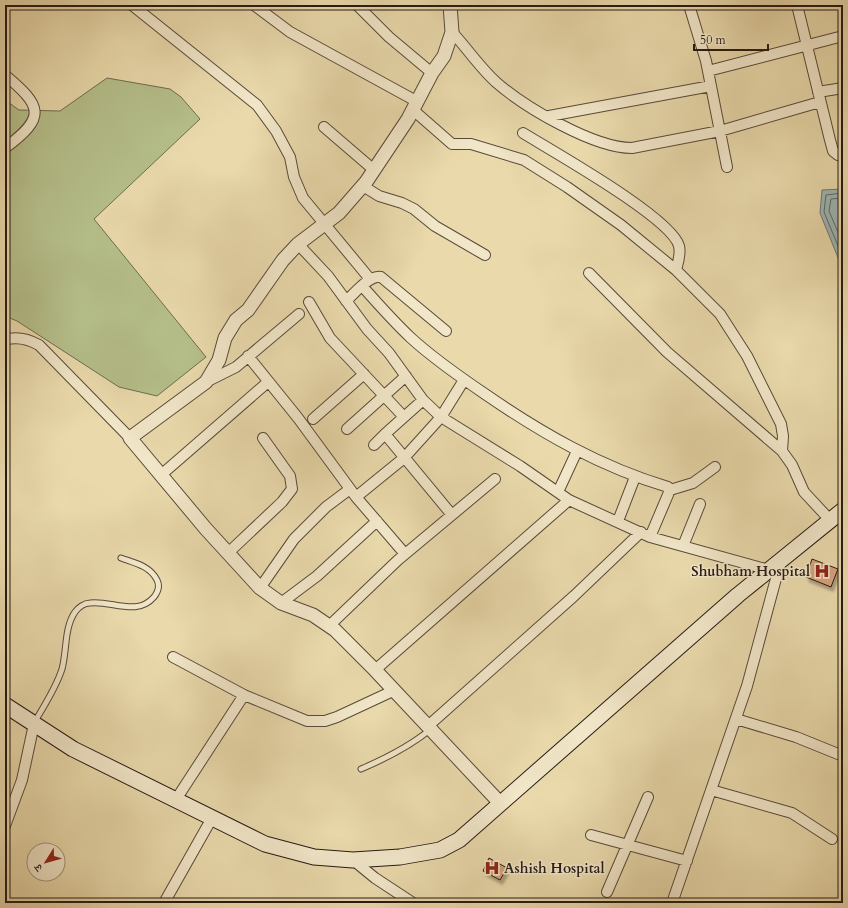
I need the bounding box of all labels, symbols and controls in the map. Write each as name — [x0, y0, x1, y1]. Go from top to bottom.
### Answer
scale bar — [694, 26, 768, 52]
text: 50 m — [700, 32, 727, 48]
place label: Shubham Hospital — [691, 562, 810, 581]
hospital icon: Shubham Hospital — [813, 562, 831, 580]
north arrow — [26, 842, 66, 882]
hospital icon: Ashish Hospital — [483, 859, 501, 877]
place label: Ashish Hospital — [504, 859, 605, 878]
text: उ — [30, 860, 47, 875]

